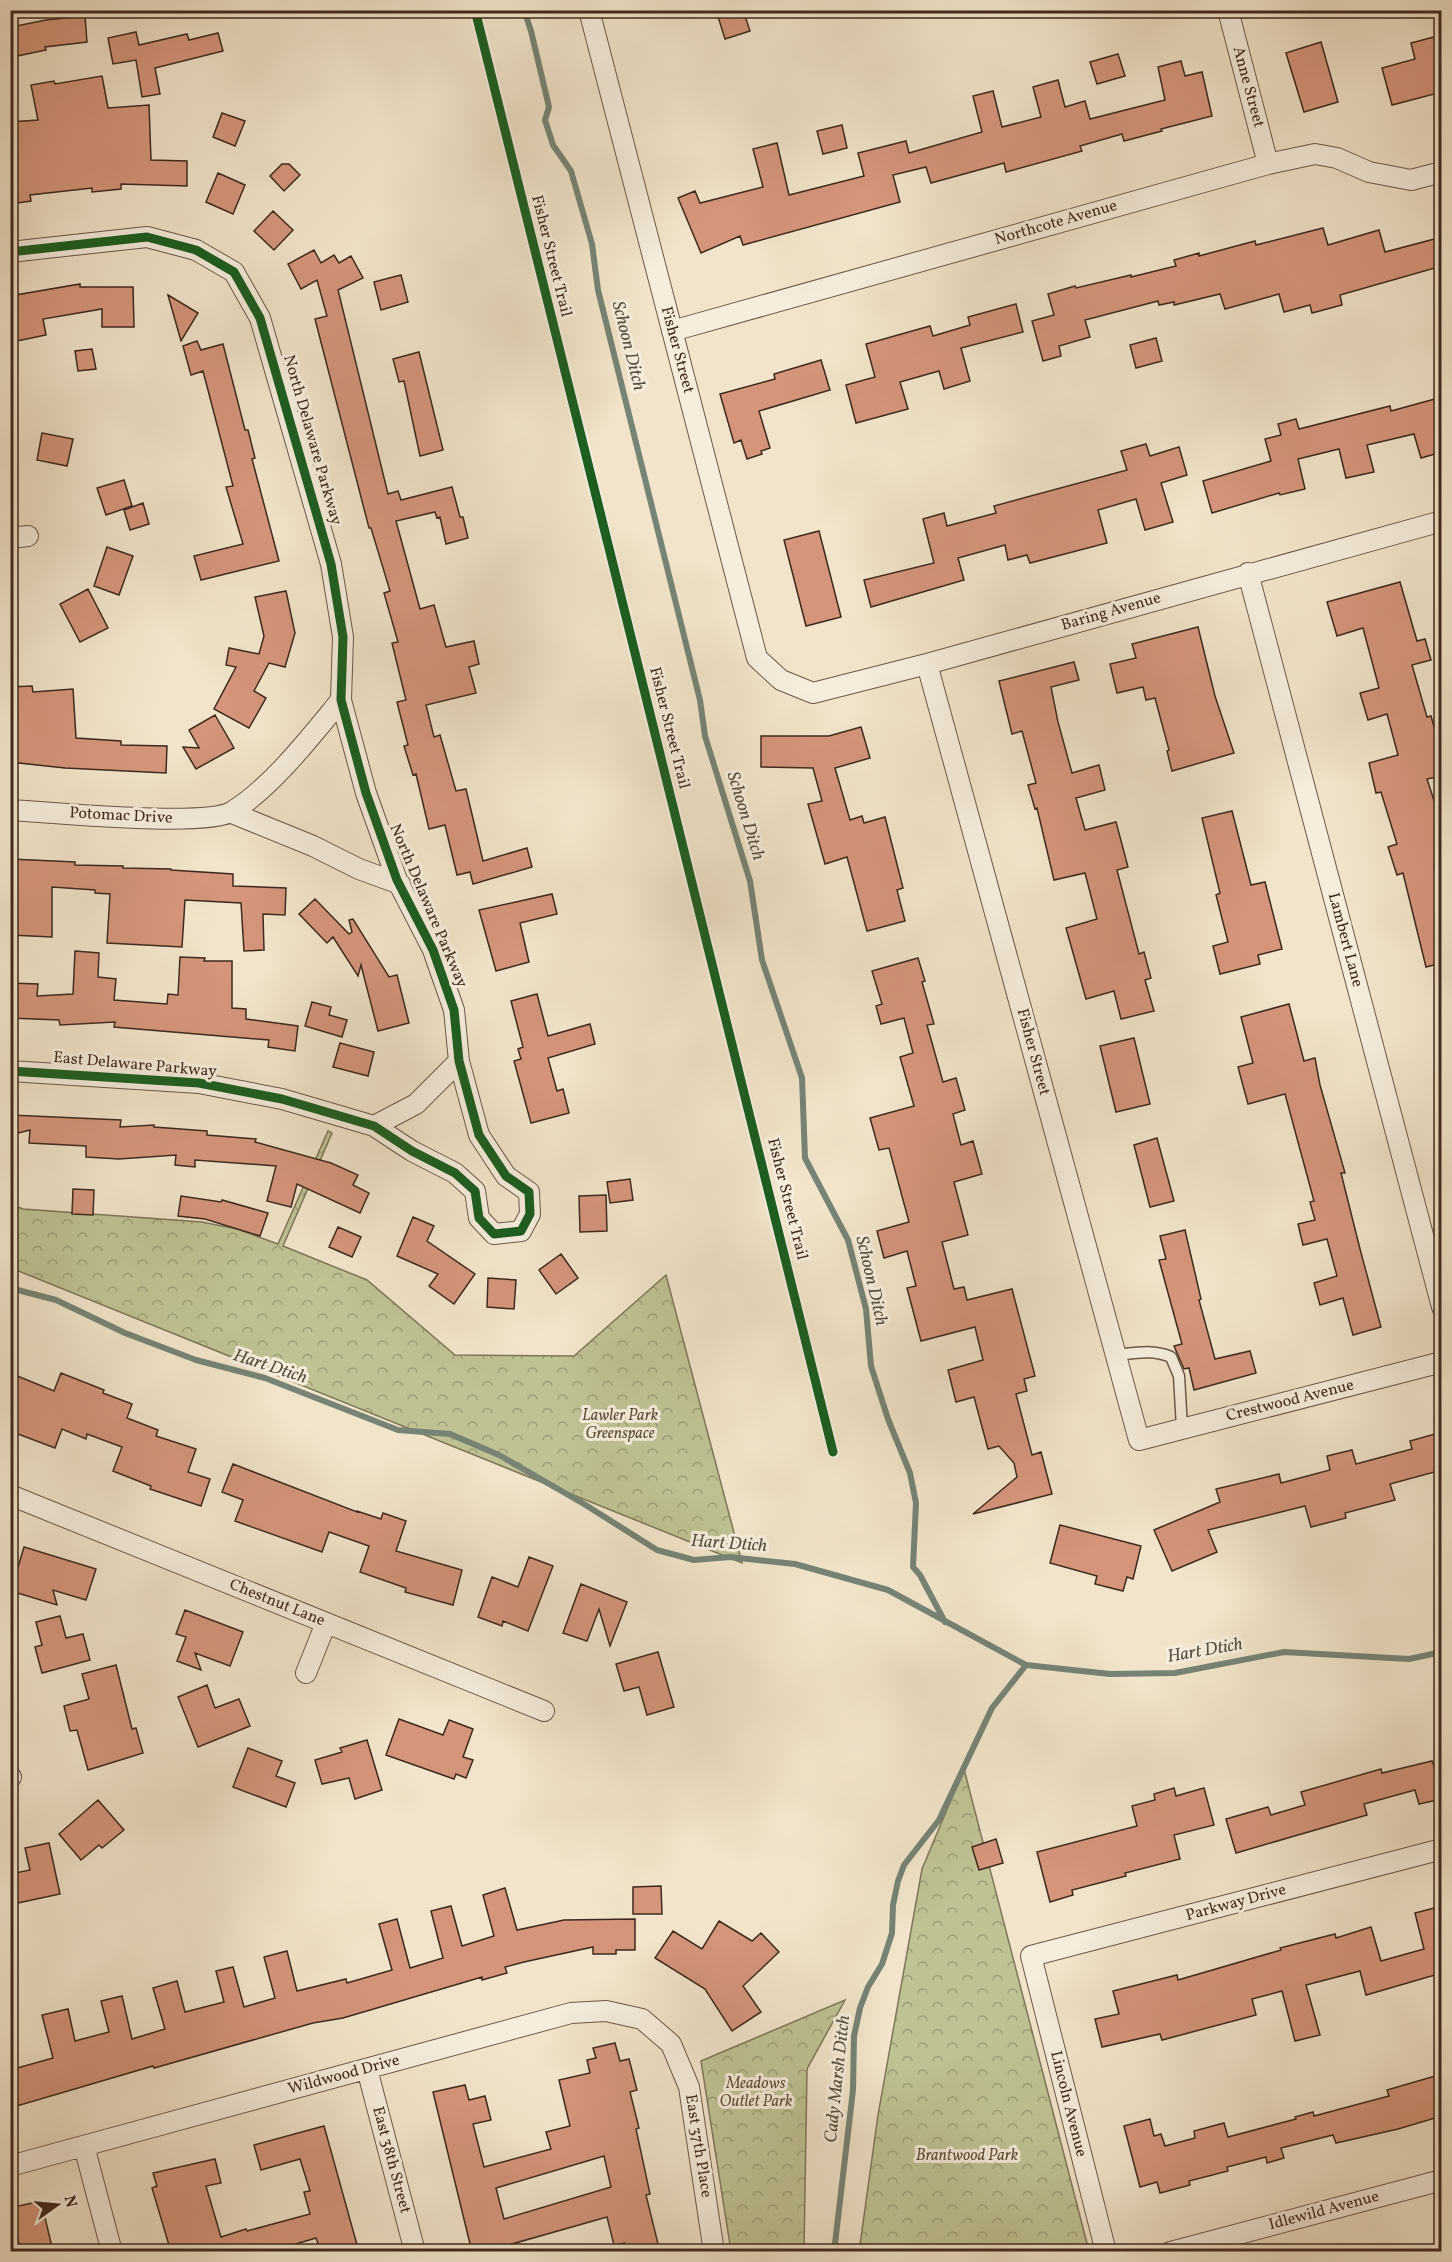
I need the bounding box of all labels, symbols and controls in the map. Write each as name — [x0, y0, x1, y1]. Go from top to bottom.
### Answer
street label: Anne Street — [1227, 44, 1269, 130]
street label: Fisher Street Trail — [525, 193, 577, 319]
street label: Northcote Avenue — [992, 195, 1120, 251]
water label: Schoon Ditch — [605, 299, 651, 393]
street label: Fisher Street — [655, 304, 699, 396]
street label: North Delaware Parkway — [277, 352, 347, 528]
street label: Baring Avenue — [1059, 587, 1163, 637]
street label: Fisher Street Trail — [643, 665, 695, 791]
water label: Schoon Ditch — [720, 769, 770, 863]
street label: Potomac Drive — [69, 802, 173, 830]
street label: North Delaware Parkway — [383, 821, 473, 992]
street label: Lambert Lane — [1322, 890, 1368, 990]
street label: Fisher Street — [1011, 1006, 1055, 1098]
street label: East Delaware Parkway — [52, 1047, 218, 1083]
street label: Fisher Street Trail — [761, 1136, 813, 1262]
water label: Schoon Ditch — [849, 1234, 893, 1328]
water label: Hart Dtich — [230, 1343, 310, 1391]
street label: Crestwood Avenue — [1224, 1374, 1356, 1428]
park label: Lawler Park Greenspace — [582, 1405, 659, 1445]
water label: Hart Dtich — [690, 1529, 768, 1559]
street label: Chestnut Lane — [226, 1574, 328, 1632]
water label: Hart Dtich — [1165, 1632, 1245, 1670]
street label: Parkway Drive — [1183, 1879, 1289, 1927]
water label: Cady Marsh Ditch — [819, 2014, 857, 2144]
street label: Lincoln Avenue — [1044, 2049, 1092, 2159]
street label: Wildwood Drive — [286, 2050, 402, 2100]
park label: Meadows Outlet Park — [719, 2073, 793, 2113]
street label: East 37th Place — [679, 2093, 717, 2199]
street label: East 38th Street — [366, 2104, 416, 2216]
park label: Brantwood Park — [916, 2145, 1019, 2167]
north arrow — [27, 2175, 87, 2235]
street label: Idlewild Avenue — [1266, 2186, 1382, 2236]
text: N — [57, 2193, 82, 2210]

